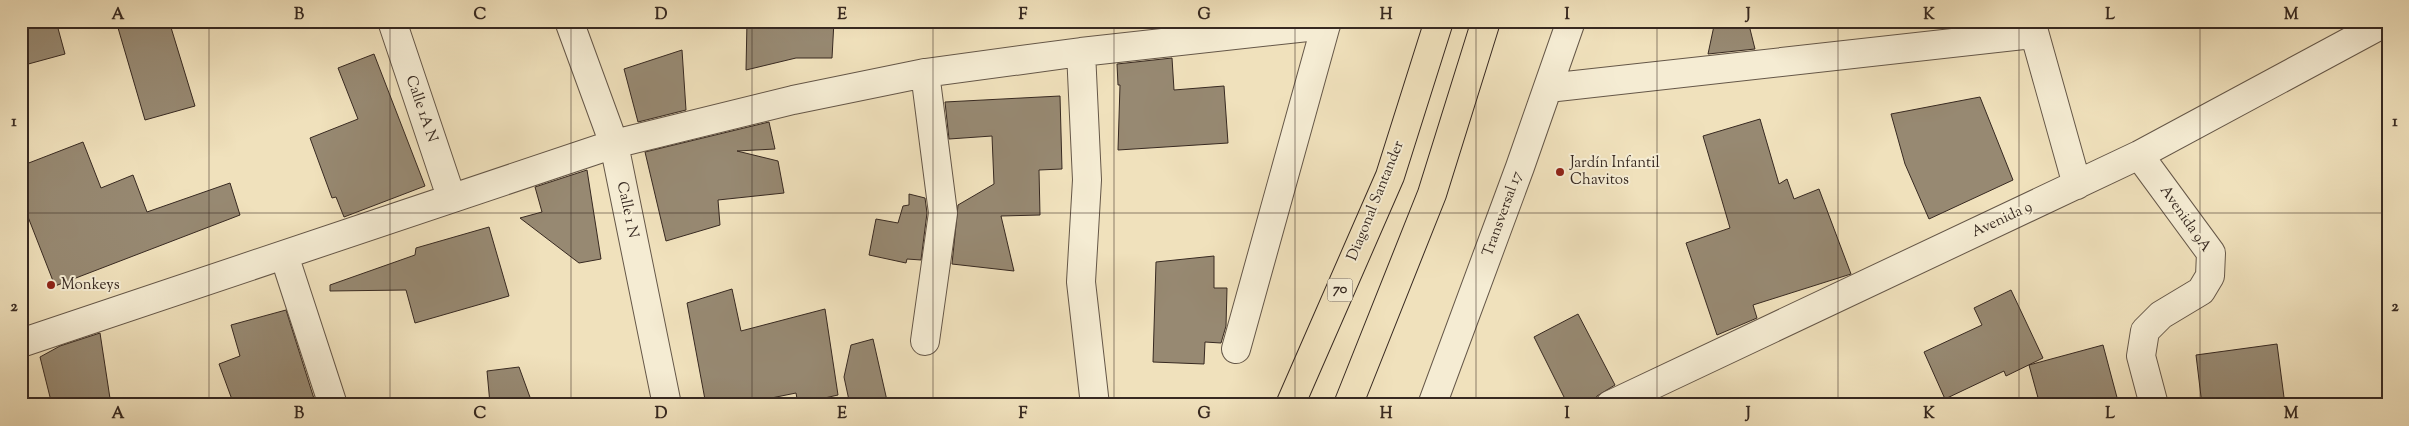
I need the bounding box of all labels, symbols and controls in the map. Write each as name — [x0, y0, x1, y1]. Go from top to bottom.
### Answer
text: A — [112, 4, 125, 27]
text: B — [294, 4, 304, 27]
text: C — [474, 4, 487, 27]
text: D — [655, 4, 668, 27]
text: E — [837, 4, 847, 27]
text: F — [1019, 4, 1028, 27]
text: G — [1197, 4, 1211, 27]
text: H — [1380, 4, 1393, 27]
text: I — [1564, 4, 1570, 27]
text: J — [1744, 4, 1751, 27]
text: K — [1923, 4, 1935, 27]
text: L — [2105, 4, 2115, 27]
text: M — [2284, 4, 2299, 27]
street label: Calle 1A N — [400, 73, 442, 145]
text: 1 — [11, 111, 17, 134]
text: 1 — [2392, 111, 2398, 134]
street label: Diagonal Santander — [1342, 138, 1410, 264]
place label: Jardín Infantil Chavitos — [1569, 153, 1660, 191]
marker: Jardín Infantil Chavitos — [1554, 166, 1566, 178]
street label: Transversal 17 — [1478, 168, 1528, 260]
street label: Calle 1 N — [611, 180, 643, 240]
street label: Avenida 9A — [2154, 181, 2216, 257]
street label: Avenida 9 — [1968, 197, 2036, 243]
place label: Monkeys — [61, 275, 120, 296]
road number: 70 — [1328, 278, 1352, 302]
marker: Monkeys — [45, 279, 57, 291]
text: 2 — [10, 296, 18, 319]
text: 2 — [2391, 296, 2399, 319]
text: A — [112, 403, 125, 426]
text: B — [294, 403, 304, 426]
text: C — [474, 403, 487, 426]
text: D — [655, 403, 668, 426]
text: E — [837, 403, 847, 426]
text: F — [1019, 403, 1028, 426]
text: G — [1197, 403, 1211, 426]
text: H — [1380, 403, 1393, 426]
text: I — [1564, 403, 1570, 426]
text: J — [1744, 403, 1751, 426]
text: K — [1923, 403, 1935, 426]
text: L — [2105, 403, 2115, 426]
text: M — [2284, 403, 2299, 426]

